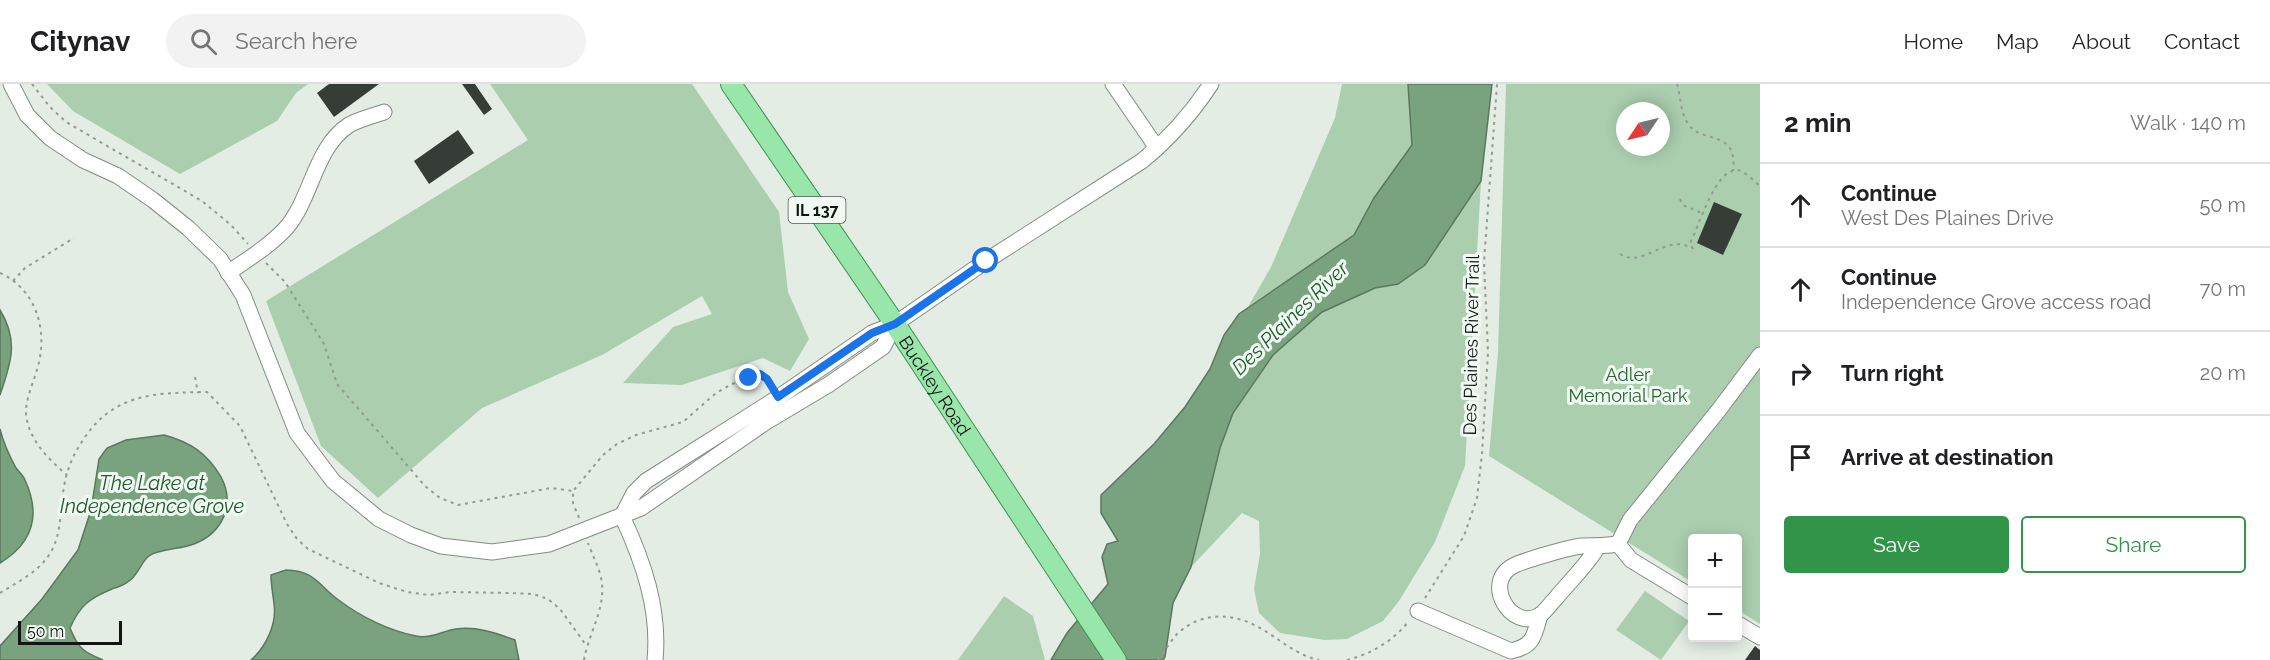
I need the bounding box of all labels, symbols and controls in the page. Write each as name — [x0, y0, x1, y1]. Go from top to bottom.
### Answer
search box — [166, 14, 586, 68]
text: Citynav — [30, 25, 130, 58]
icon: search — [187, 25, 220, 58]
text: Search here — [235, 28, 357, 54]
text: Home — [1904, 29, 1963, 54]
text: Map — [1996, 29, 2039, 54]
text: About — [2072, 29, 2131, 54]
text: Contact — [2164, 29, 2240, 54]
north arrow — [1616, 102, 1670, 156]
text: 2 min — [1784, 108, 1851, 138]
text: Walk · 140 m — [2130, 111, 2246, 135]
text: Continue — [1841, 180, 1937, 206]
icon: ahead — [1784, 189, 1817, 222]
text: 50 m — [2199, 193, 2246, 217]
road number: IL 137 — [788, 197, 846, 223]
text: West Des Plaines Drive — [1841, 206, 2054, 230]
route start — [972, 247, 998, 273]
street label: Des Plaines River Trail — [1459, 254, 1483, 435]
water label: Des Plaines River — [1227, 256, 1354, 380]
text: Continue — [1841, 264, 1937, 290]
icon: ahead — [1784, 273, 1817, 306]
text: 70 m — [2200, 277, 2246, 301]
text: Independence Grove access road — [1841, 290, 2152, 314]
street label: Buckley Road — [895, 332, 976, 439]
icon: right — [1784, 357, 1817, 390]
text: Turn right — [1841, 360, 1944, 386]
text: 20 m — [2200, 361, 2246, 385]
route end — [735, 364, 761, 390]
park label: Adler Memorial Park — [1568, 364, 1688, 406]
icon: arrive — [1784, 441, 1817, 474]
text: Arrive at destination — [1841, 444, 2054, 470]
water label: The Lake at Independence Grove — [60, 471, 244, 518]
button: Save — [1784, 516, 2009, 573]
button: Share — [2021, 516, 2246, 573]
map controls — [1688, 534, 1742, 642]
button: + — [1688, 534, 1742, 588]
button: − — [1688, 588, 1742, 642]
scale bar — [18, 618, 122, 646]
text: 50 m — [27, 622, 64, 641]

